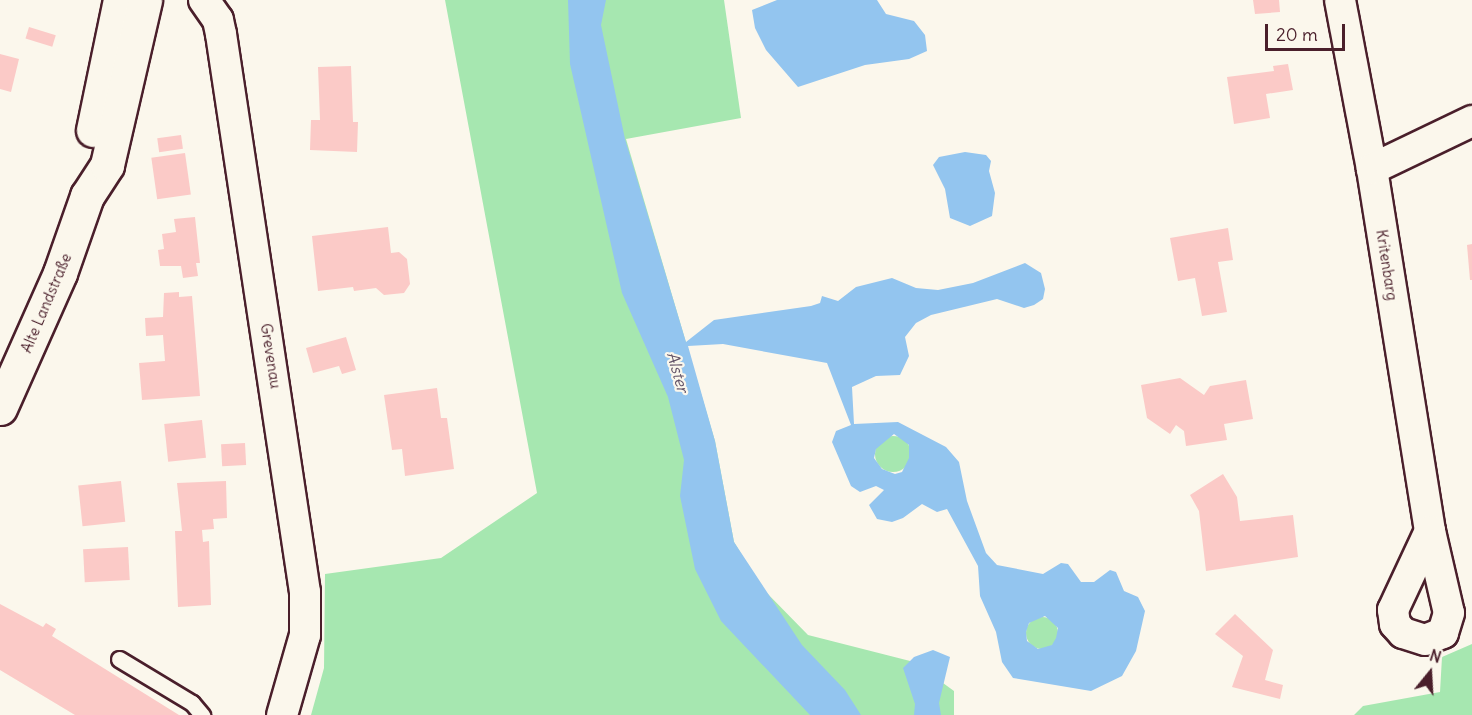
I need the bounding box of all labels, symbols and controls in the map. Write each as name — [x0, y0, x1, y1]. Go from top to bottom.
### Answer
scale bar — [1268, 12, 1348, 50]
text: 20 m — [1276, 23, 1318, 46]
street label: Kritenbarg — [1373, 228, 1401, 302]
street label: Alte Landstraße — [17, 251, 75, 355]
street label: Grevenau — [257, 322, 285, 390]
water label: Alster — [663, 349, 693, 395]
north arrow — [1400, 643, 1460, 703]
text: N — [1427, 645, 1444, 667]

